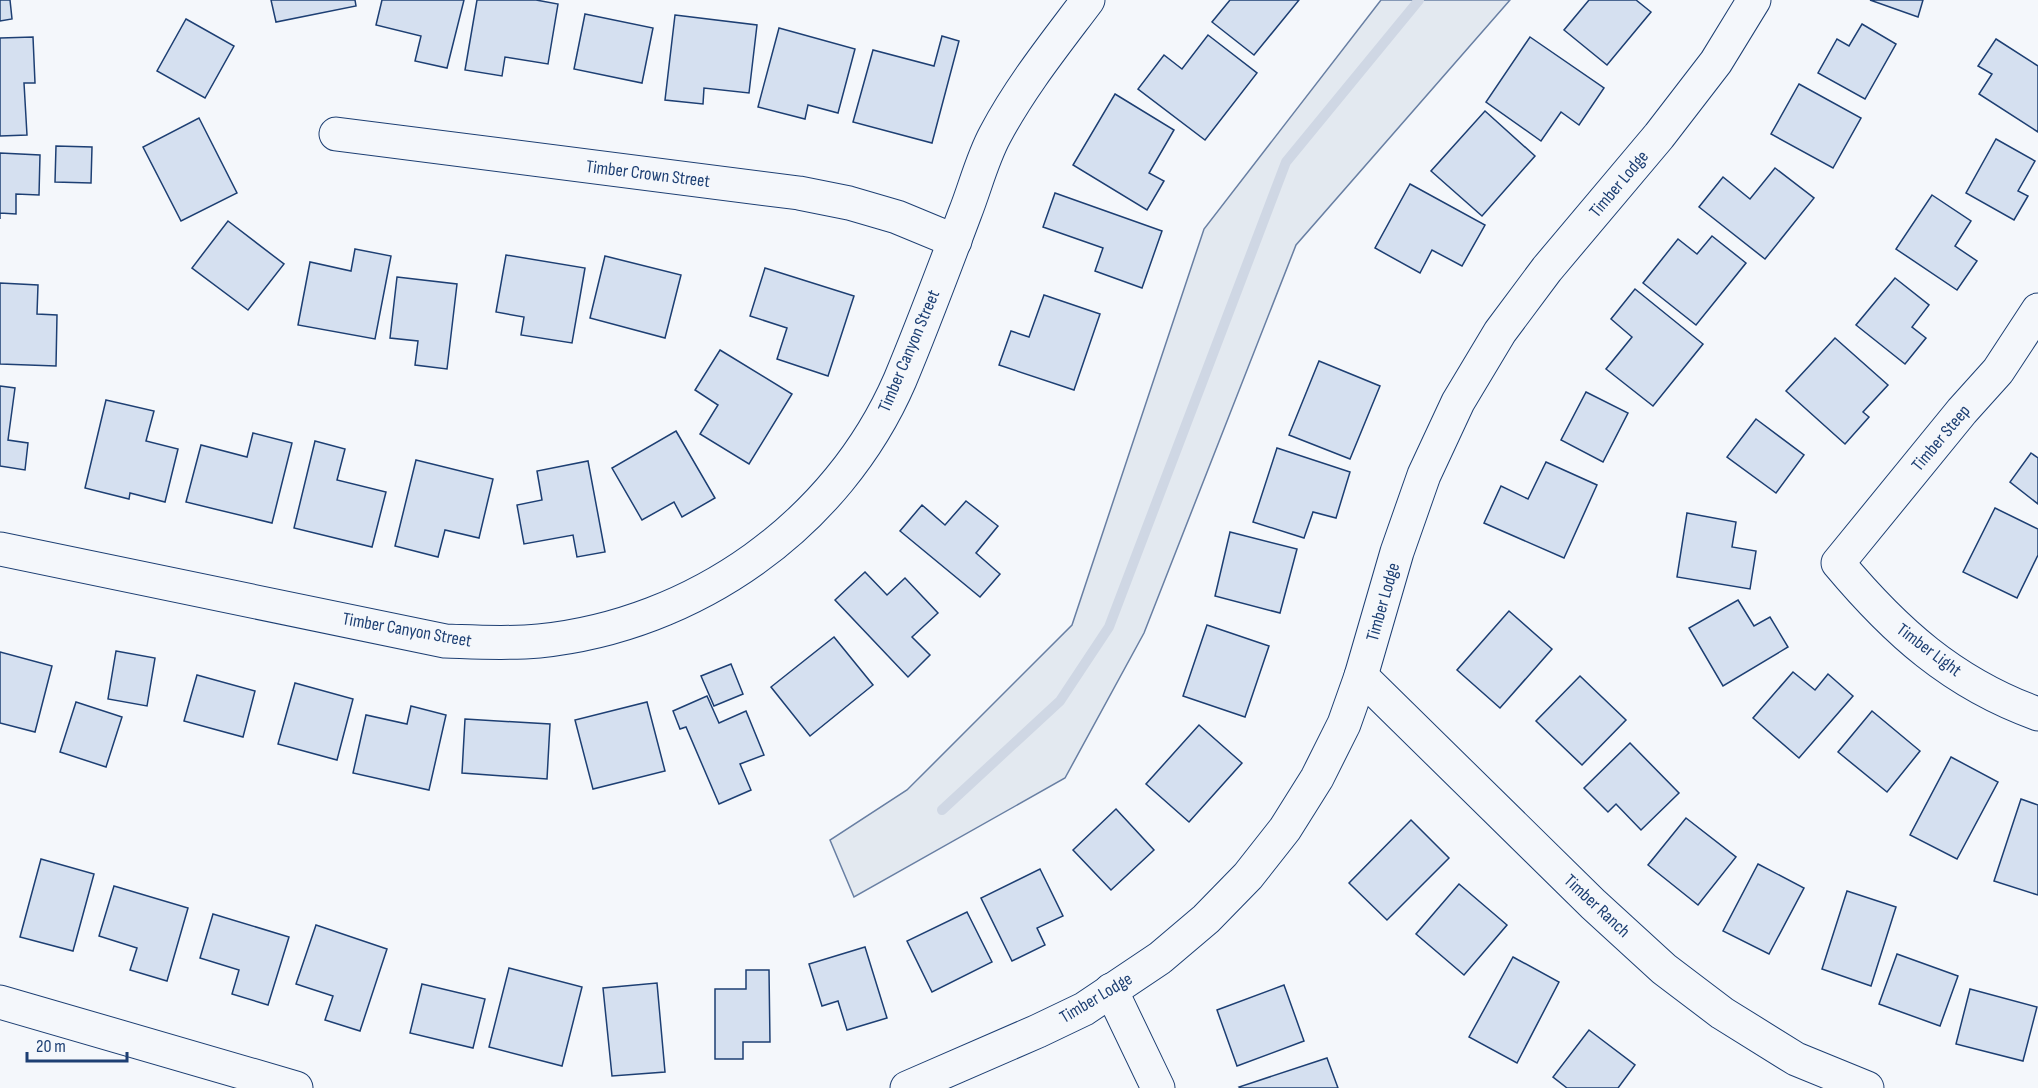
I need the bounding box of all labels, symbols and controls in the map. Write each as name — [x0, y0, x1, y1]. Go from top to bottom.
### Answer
street label: Timber Lodge — [1585, 146, 1653, 222]
street label: Timber Crown Street — [585, 156, 712, 192]
street label: Timber Canyon Street — [874, 286, 944, 415]
street label: Timber Steep — [1907, 401, 1975, 475]
street label: Timber Lodge — [1362, 560, 1404, 644]
street label: Timber Canyon Street — [341, 608, 474, 652]
street label: Timber Light — [1893, 619, 1966, 681]
street label: Timber Ranch — [1560, 870, 1634, 942]
street label: Timber Lodge — [1056, 968, 1136, 1028]
scale bar — [27, 1025, 128, 1063]
text: 20 m — [36, 1036, 66, 1057]

